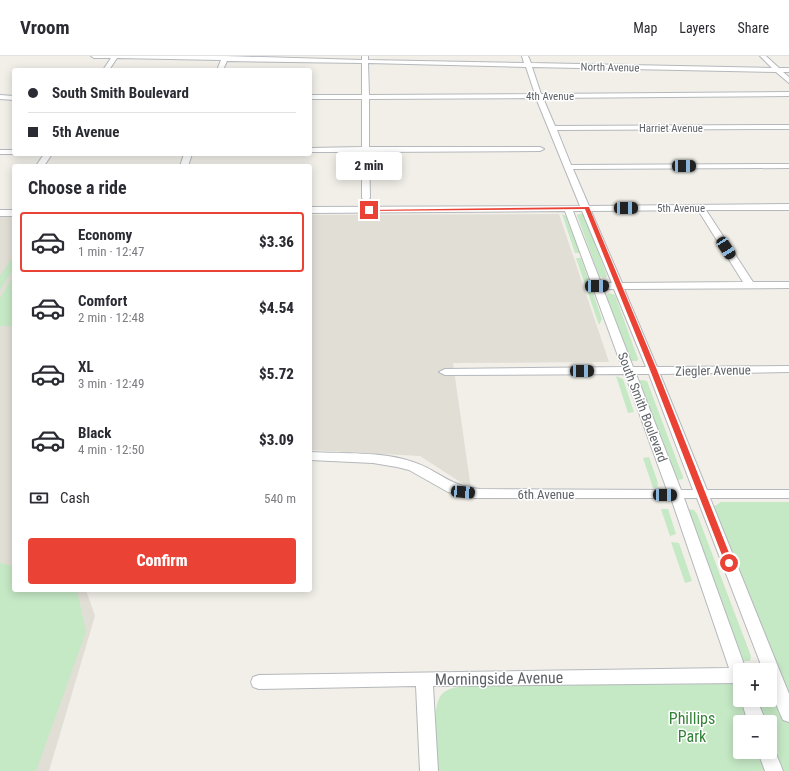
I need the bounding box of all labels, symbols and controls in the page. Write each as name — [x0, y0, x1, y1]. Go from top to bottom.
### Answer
text: Vroom — [20, 16, 70, 39]
text: Map — [633, 20, 657, 36]
text: Layers — [679, 20, 716, 36]
text: Share — [738, 20, 769, 36]
street label: North Avenue — [581, 60, 639, 75]
text: South Smith Boulevard — [52, 84, 189, 102]
street label: 4th Avenue — [526, 90, 574, 103]
street label: Harriet Avenue — [639, 122, 703, 135]
text: 5th Avenue — [52, 123, 119, 141]
callout: 2 min — [336, 152, 402, 180]
text: 2 min — [355, 158, 383, 173]
car — [672, 160, 696, 172]
text: Choose a ride — [28, 177, 127, 198]
route end — [360, 201, 378, 219]
car — [614, 202, 638, 214]
street label: 5th Avenue — [657, 202, 705, 215]
icon: car — [30, 224, 66, 260]
text: Economy — [78, 226, 132, 244]
text: $3.36 — [259, 233, 294, 251]
car — [714, 235, 738, 261]
text: 1 min · 12:47 — [78, 244, 144, 259]
car — [585, 280, 609, 292]
icon: car — [30, 290, 66, 326]
text: Comfort — [78, 292, 127, 310]
text: $4.54 — [259, 299, 294, 317]
text: 2 min · 12:48 — [78, 310, 144, 325]
street label: South Smith Boulevard — [615, 350, 670, 464]
icon: car — [30, 356, 66, 392]
text: XL — [78, 358, 94, 376]
street label: Ziegler Avenue — [675, 362, 751, 379]
text: $5.72 — [259, 365, 294, 383]
car — [570, 365, 594, 377]
text: 3 min · 12:49 — [78, 376, 144, 391]
icon: car — [30, 422, 66, 458]
text: Black — [78, 424, 111, 442]
text: $3.09 — [259, 431, 294, 449]
text: 4 min · 12:50 — [78, 442, 144, 457]
car — [451, 485, 475, 499]
icon: cash — [28, 487, 50, 509]
street label: 6th Avenue — [518, 487, 574, 502]
text: Cash — [60, 489, 90, 507]
car — [653, 489, 677, 501]
text: 540 m — [264, 491, 296, 506]
button: Confirm — [28, 538, 296, 584]
route start — [720, 554, 738, 572]
map controls — [733, 663, 777, 759]
button: + — [733, 663, 777, 707]
street label: Morningside Avenue — [435, 668, 563, 689]
park label: Phillips Park — [669, 709, 715, 746]
button: − — [733, 715, 777, 759]

